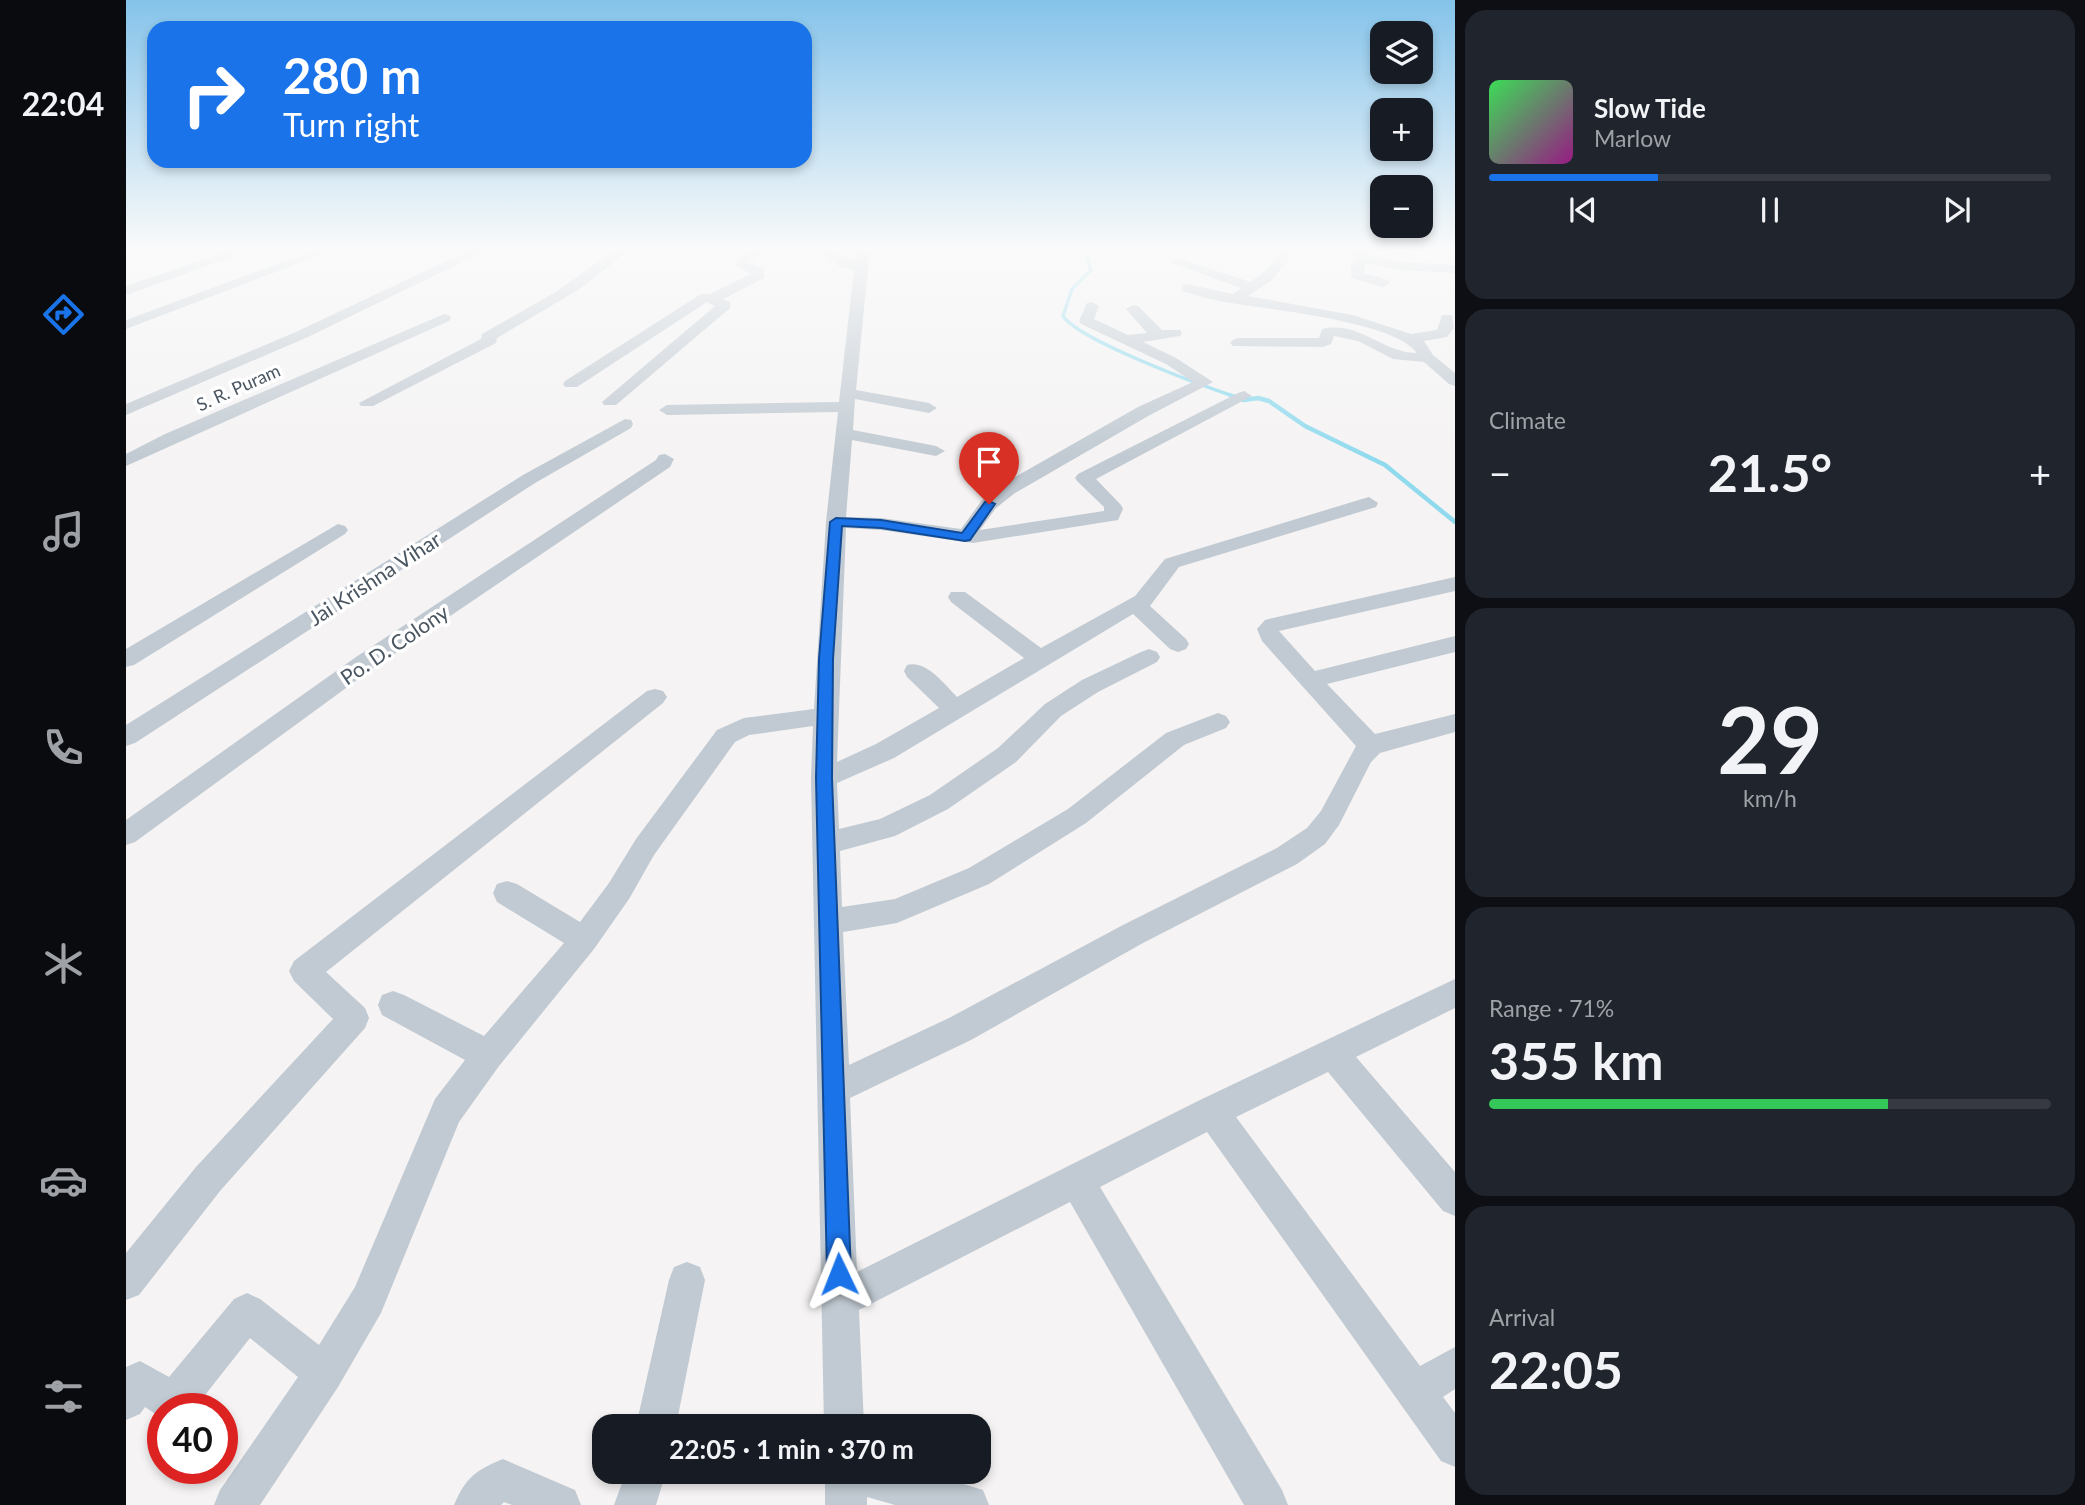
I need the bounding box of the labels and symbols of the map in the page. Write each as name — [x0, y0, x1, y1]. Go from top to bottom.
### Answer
street label: S. R. Puram — [193, 359, 283, 415]
pin — [959, 432, 1019, 504]
street label: Jai Krishna Vihar — [303, 526, 445, 630]
street label: Po. D. Colony — [335, 599, 453, 689]
position arrow — [802, 1237, 876, 1311]
speed limit sign: 40 — [147, 1393, 238, 1484]

